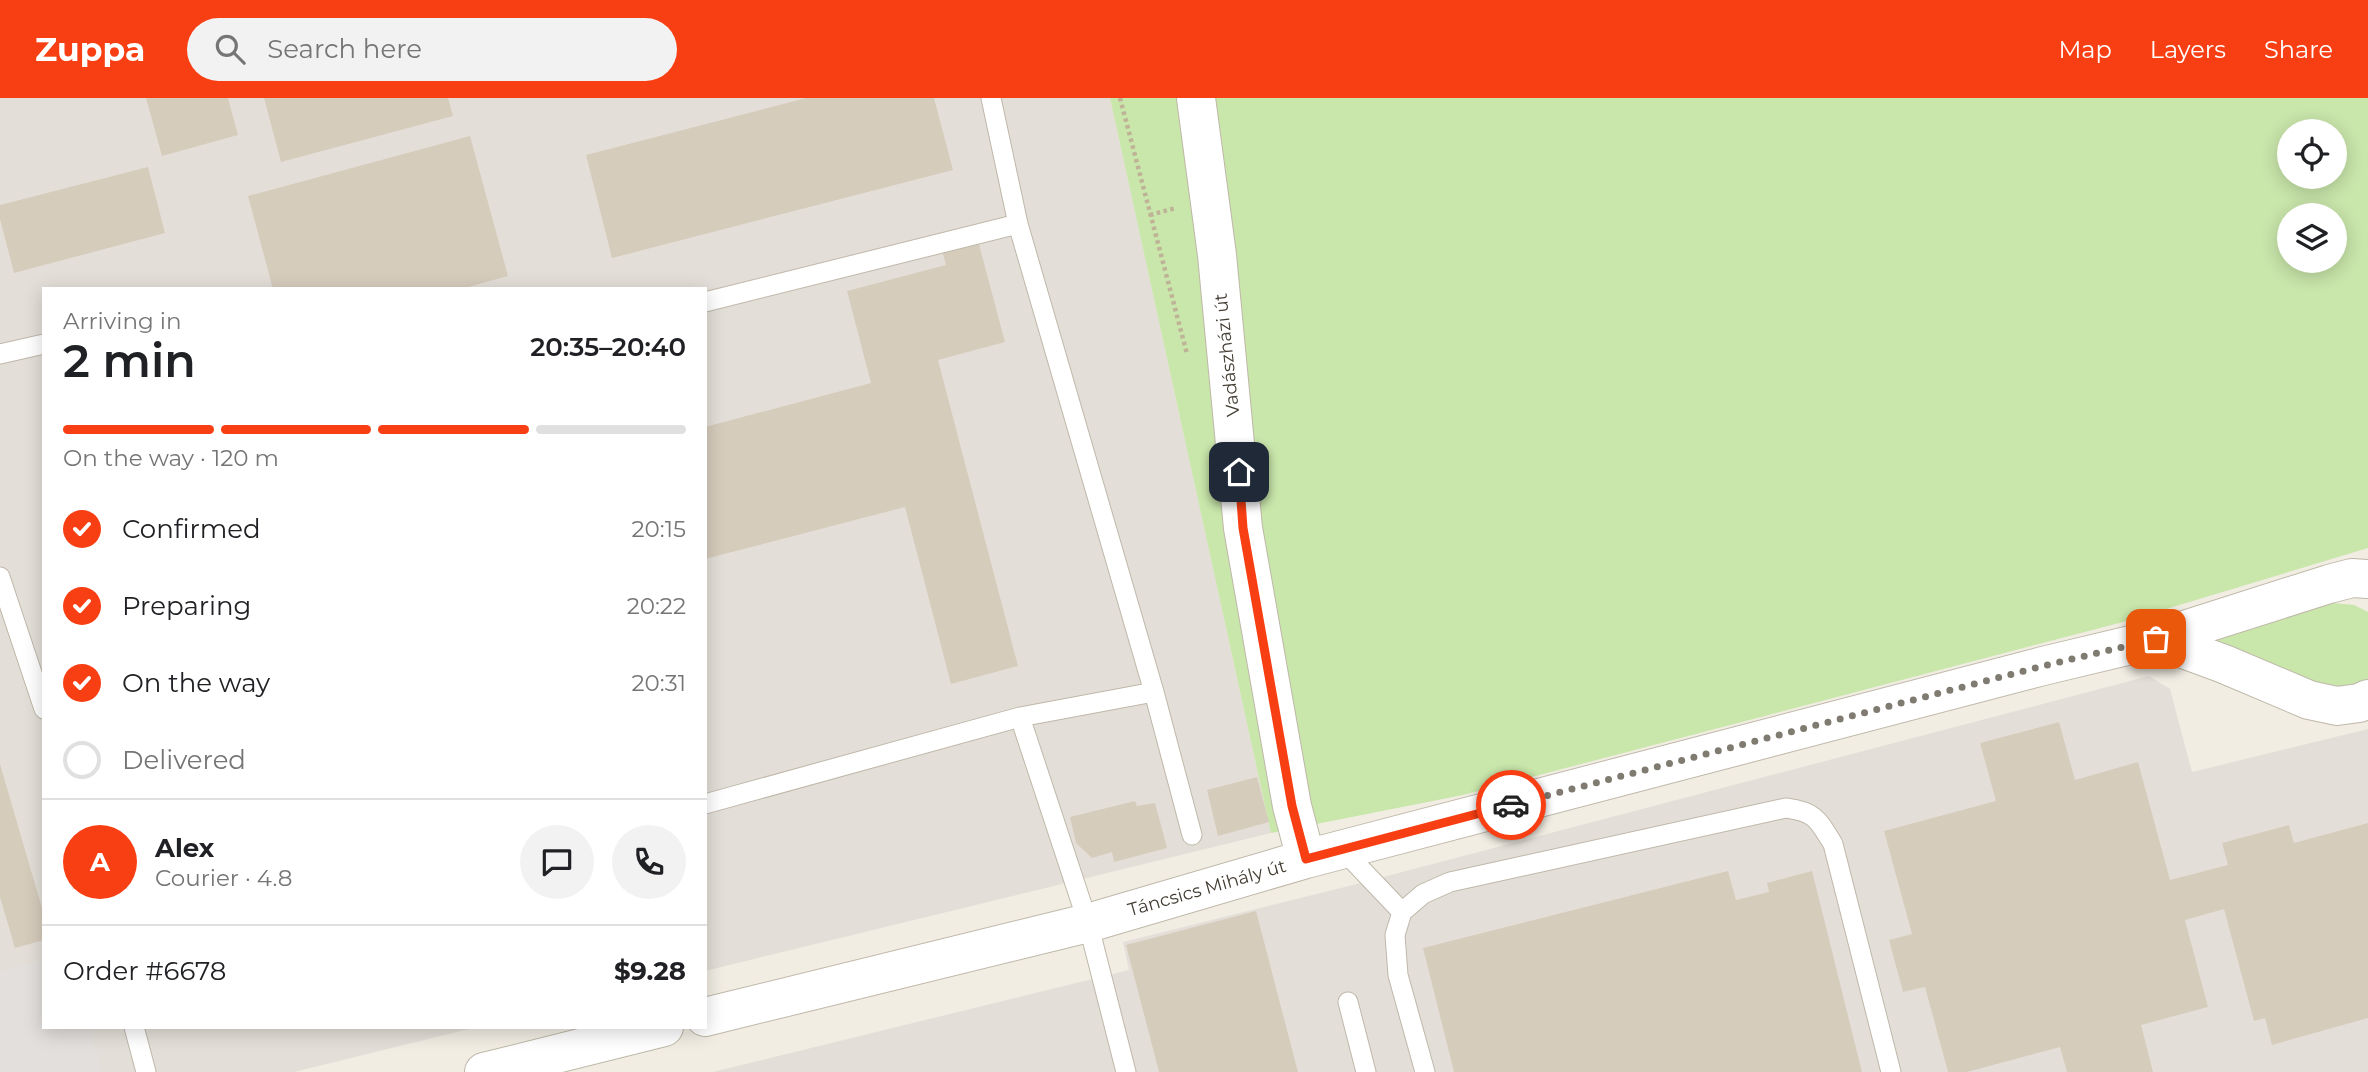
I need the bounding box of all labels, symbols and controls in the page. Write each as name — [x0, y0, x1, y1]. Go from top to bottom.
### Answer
search box — [187, 18, 677, 81]
text: Zuppa — [35, 29, 145, 69]
icon: search — [211, 30, 249, 68]
text: Search here — [267, 33, 422, 65]
text: Map — [2058, 35, 2112, 64]
text: Layers — [2150, 35, 2226, 64]
text: Share — [2264, 35, 2333, 64]
map controls — [2277, 119, 2347, 273]
button: locate — [2277, 119, 2347, 189]
button: layers — [2277, 203, 2347, 273]
street label: Vadászházi út — [1210, 292, 1244, 418]
text: Arriving in — [63, 307, 182, 335]
text: 20:35–20:40 — [530, 331, 686, 363]
text: 2 min — [63, 332, 196, 389]
pin — [1209, 442, 1269, 502]
text: On the way · 120 m — [63, 444, 279, 472]
icon: home — [1220, 453, 1258, 491]
icon: check — [63, 510, 101, 548]
text: Confirmed — [122, 513, 261, 545]
text: 20:15 — [632, 515, 686, 543]
icon: check — [63, 587, 101, 625]
text: Preparing — [122, 590, 251, 622]
text: 20:22 — [627, 592, 686, 620]
pin — [2126, 609, 2186, 669]
icon: bag — [2137, 620, 2175, 658]
icon: check — [63, 664, 101, 702]
text: On the way — [122, 667, 270, 699]
text: 20:31 — [632, 669, 686, 697]
text: Delivered — [122, 744, 246, 776]
courier — [1476, 770, 1546, 840]
icon: car — [1492, 786, 1530, 824]
button: chat — [520, 825, 594, 899]
button: phone — [612, 825, 686, 899]
text: Alex — [155, 832, 214, 864]
text: A — [90, 846, 110, 878]
street label: Táncsics Mihály út — [1125, 855, 1289, 921]
text: Courier · 4.8 — [155, 864, 292, 892]
text: Order #6678 — [63, 955, 226, 987]
text: $9.28 — [614, 955, 686, 987]

